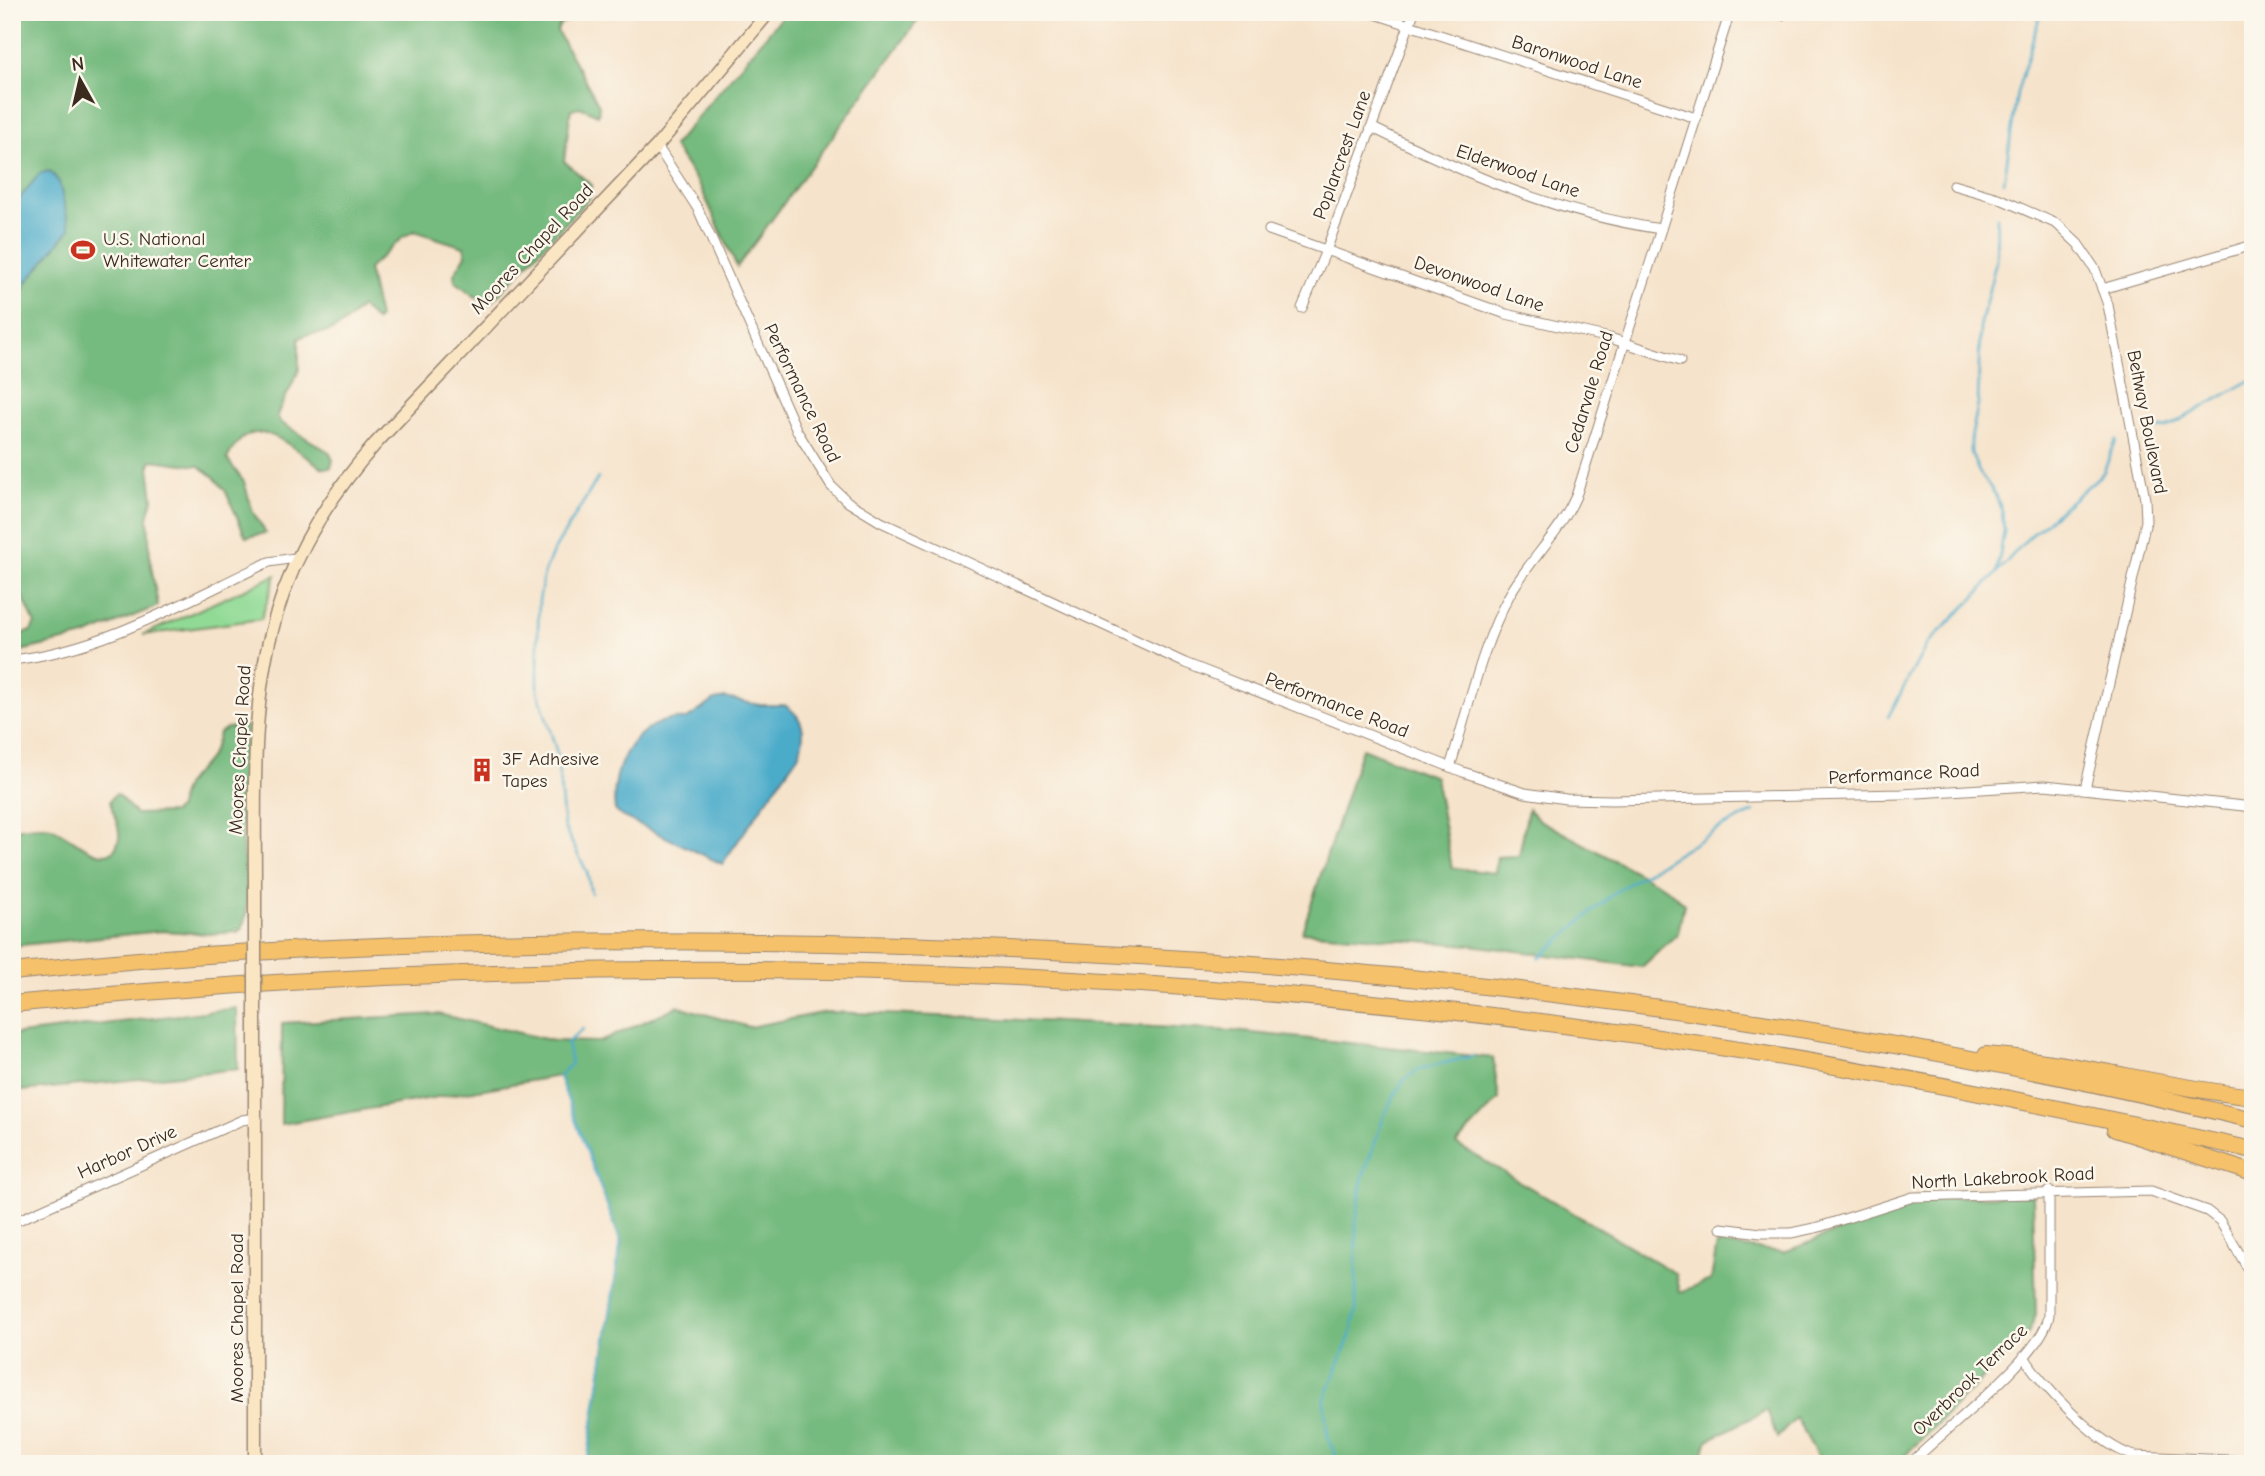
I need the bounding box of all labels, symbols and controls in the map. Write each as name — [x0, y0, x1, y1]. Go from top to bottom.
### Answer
street label: Baronwood Lane — [1509, 31, 1645, 93]
north arrow — [46, 46, 116, 116]
text: N — [70, 52, 85, 76]
street label: Poplarcrest Lane — [1308, 88, 1376, 222]
street label: Elderwood Lane — [1453, 140, 1583, 202]
street label: Moores Chapel Road — [466, 179, 598, 319]
place label: U.S. National Whitewater Center — [103, 228, 252, 272]
sports icon: U.S. National Whitewater Center — [69, 236, 97, 264]
street label: Devonwood Lane — [1411, 251, 1547, 317]
street label: Performance Road — [759, 320, 845, 466]
street label: Cedarvale Road — [1560, 328, 1618, 456]
street label: Beltway Boulevard — [2122, 348, 2172, 496]
street label: Moores Chapel Road — [225, 665, 255, 835]
street label: Performance Road — [1262, 668, 1412, 742]
place label: 3F Adhesive Tapes — [502, 748, 599, 792]
building icon: 3F Adhesive Tapes — [468, 756, 496, 784]
street label: Performance Road — [1828, 759, 1980, 789]
street label: Harbor Drive — [74, 1120, 180, 1184]
street label: North Lakebrook Road — [1911, 1162, 2095, 1194]
street label: Moores Chapel Road — [226, 1233, 248, 1403]
street label: Overbrook Terrace — [1908, 1320, 2032, 1440]

